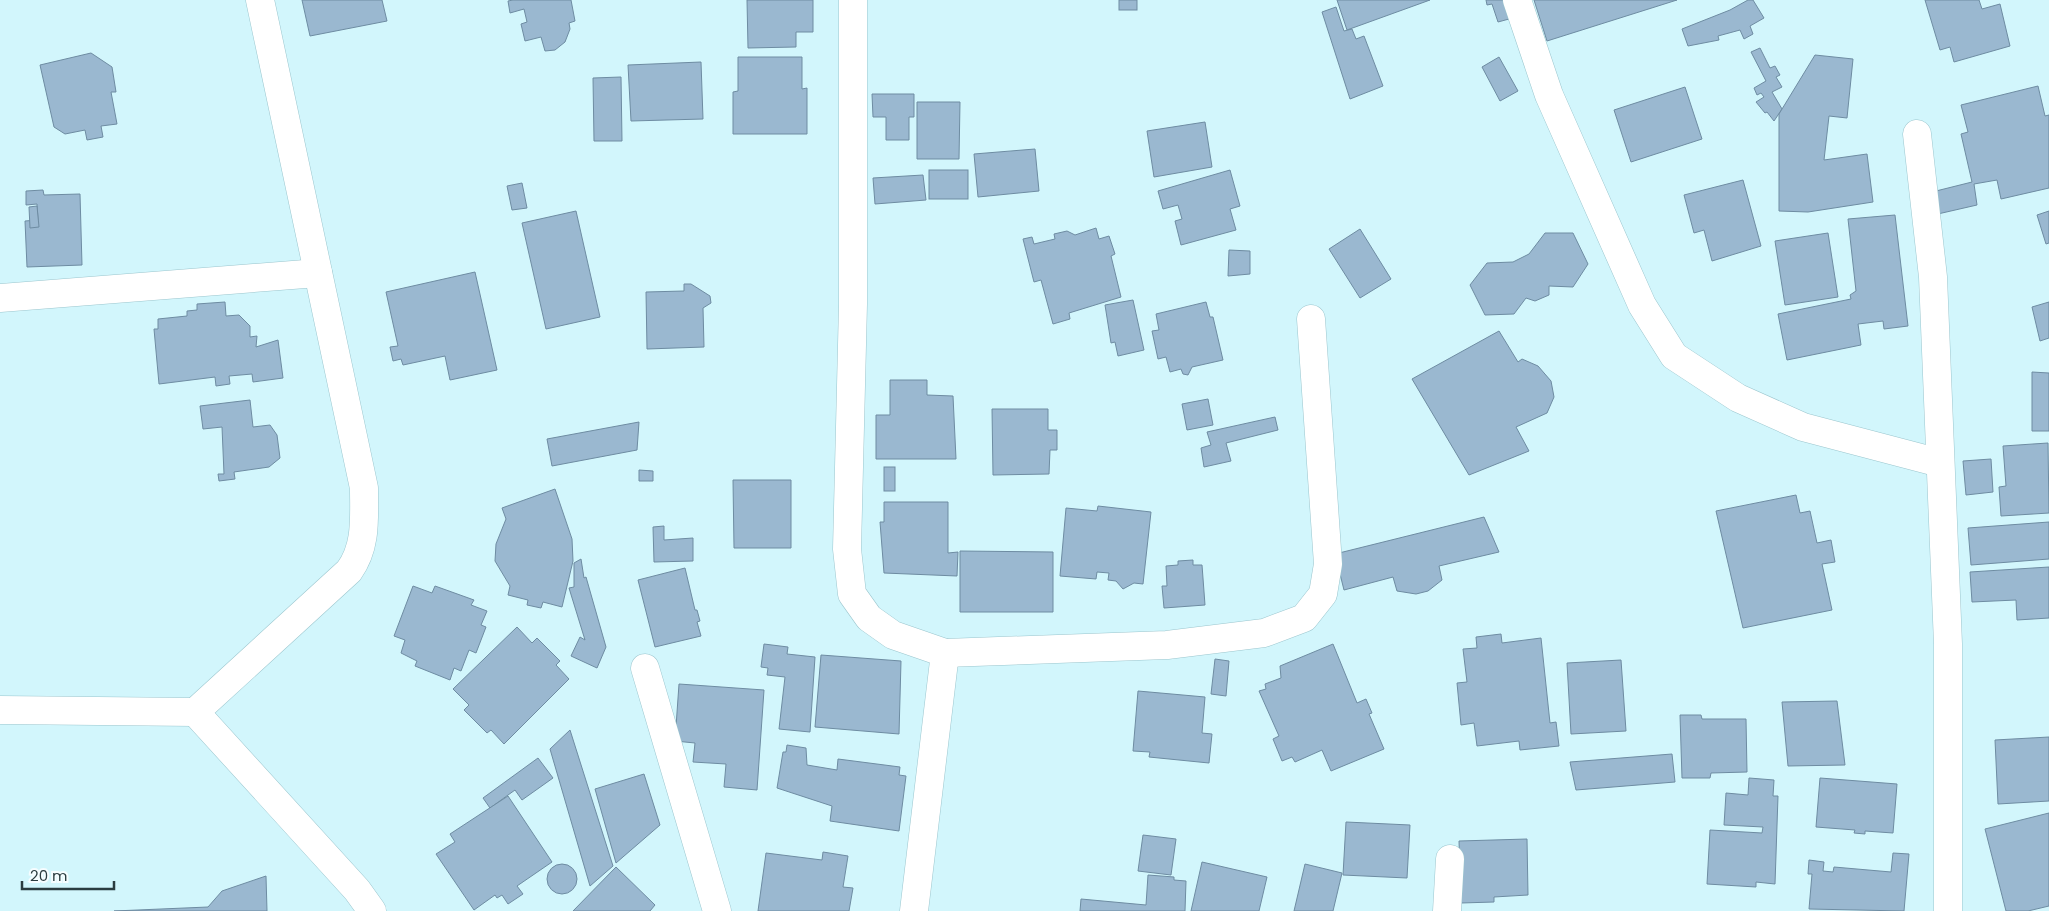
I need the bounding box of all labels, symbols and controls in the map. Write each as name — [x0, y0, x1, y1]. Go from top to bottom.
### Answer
scale bar — [22, 858, 115, 890]
text: 20 m — [30, 865, 68, 886]

